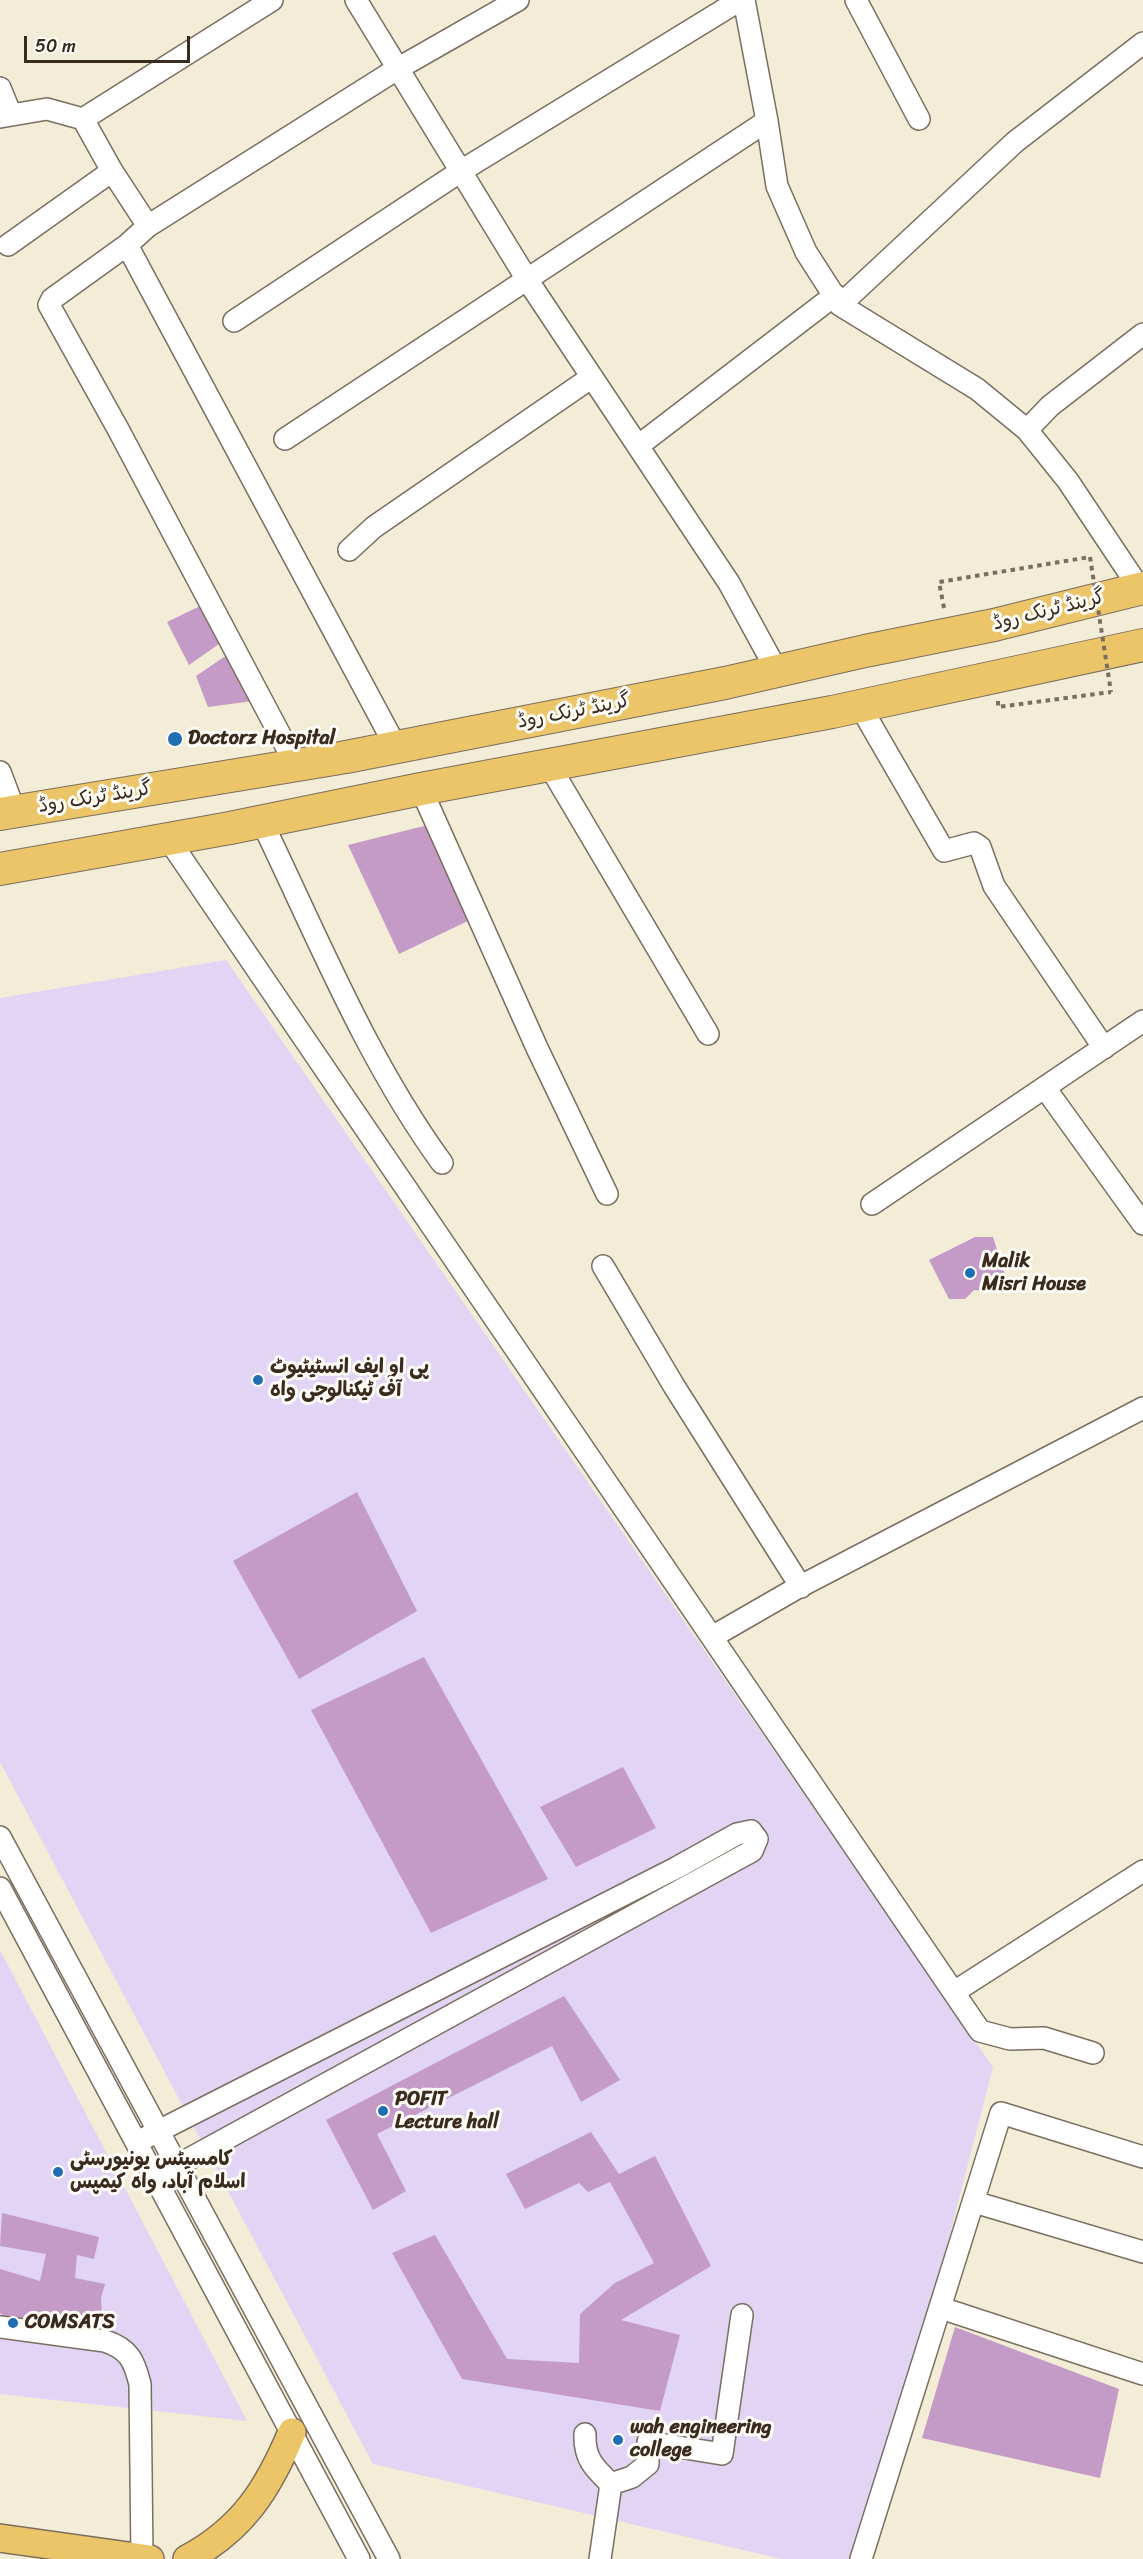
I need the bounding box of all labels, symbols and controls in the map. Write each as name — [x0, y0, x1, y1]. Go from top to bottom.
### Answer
scale bar — [27, 24, 194, 62]
text: 50 m — [35, 30, 76, 62]
street label: گرینڈ ٹرنک روڈ — [990, 585, 1108, 637]
street label: گرینڈ ٹرنک روڈ — [515, 689, 633, 735]
place label: Doctorz Hospital — [188, 727, 335, 751]
marker: Doctorz Hospital — [166, 730, 184, 748]
street label: گرینڈ ٹرنک روڈ — [37, 777, 153, 819]
place label: Malik Misri House — [982, 1250, 1086, 1297]
marker: Malik Misri House — [963, 1266, 977, 1280]
place label: پی او ایف انسٹیٹیوٹ آف ٹیکنالوجی واہ — [270, 1356, 429, 1403]
marker: پی او ایف انسٹیٹیوٹ آف ٹیکنالوجی واہ — [251, 1373, 265, 1387]
place label: POFIT Lecture hall — [395, 2088, 499, 2135]
marker: POFIT Lecture hall — [376, 2104, 390, 2118]
place label: کامسیٹس یونیورسٹی اسلام آباد، واہ کیمپس — [70, 2148, 246, 2195]
marker: کامسیٹس یونیورسٹی اسلام آباد، واہ کیمپس — [51, 2165, 65, 2179]
place label: COMSATS — [25, 2311, 115, 2335]
marker: COMSATS — [6, 2316, 20, 2330]
place label: wah engineering college — [630, 2416, 772, 2463]
marker: wah engineering college — [611, 2433, 625, 2447]

